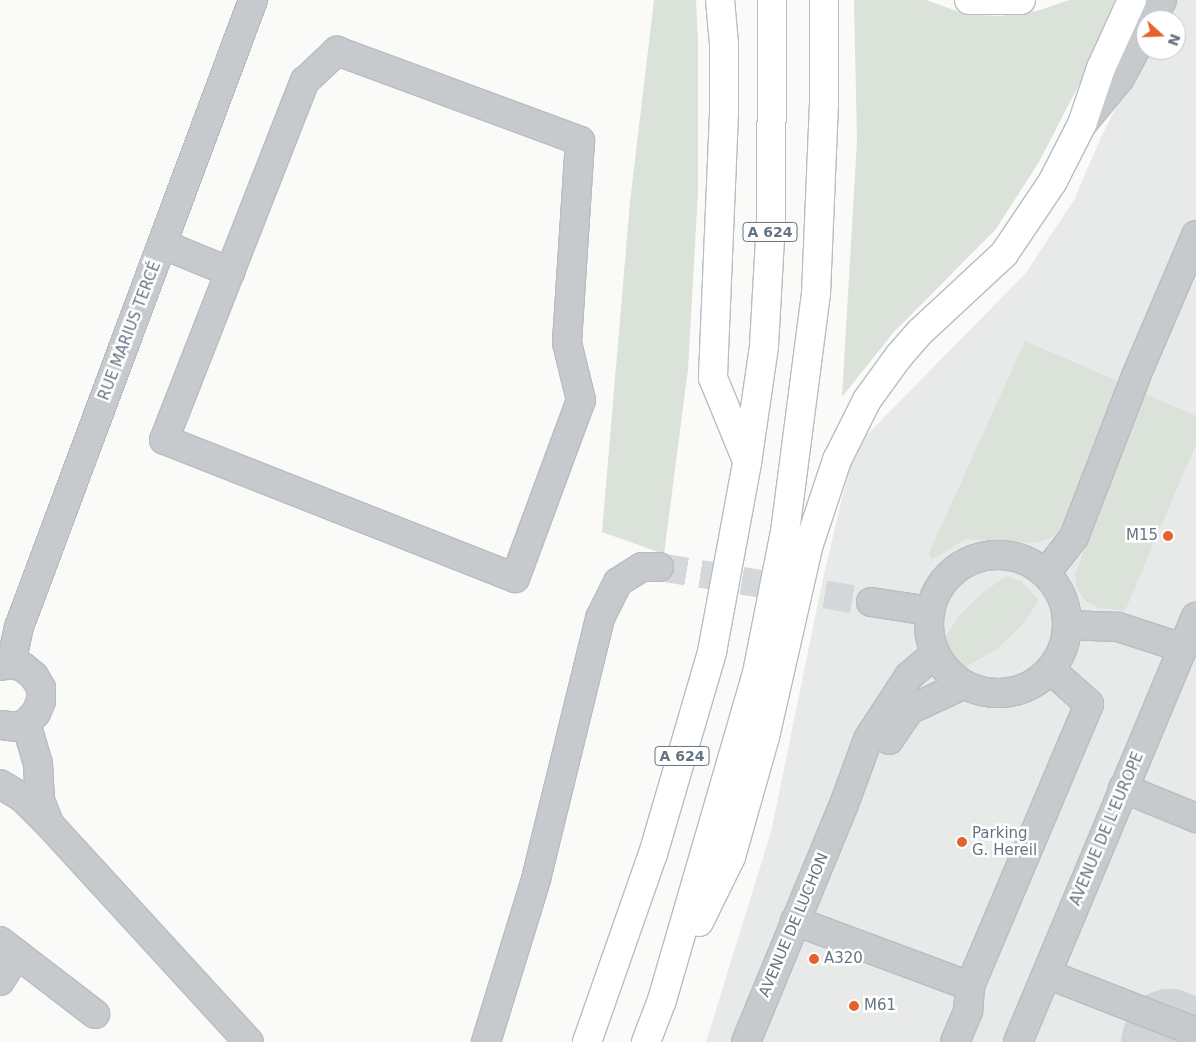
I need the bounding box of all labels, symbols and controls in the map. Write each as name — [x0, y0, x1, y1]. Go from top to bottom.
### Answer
north arrow — [1136, 10, 1186, 60]
text: N — [1165, 32, 1184, 48]
road number: A 624 — [742, 220, 798, 243]
street label: RUE MARIUS TERCÉ — [95, 259, 165, 403]
place label: M15 — [1126, 527, 1158, 545]
marker: M15 — [1162, 530, 1174, 542]
road number: A 624 — [654, 744, 710, 768]
street label: AVENUE DE L'EUROPE — [1066, 750, 1148, 908]
place label: Parking G. Hereil — [972, 824, 1037, 859]
marker: Parking G. Hereil — [956, 836, 968, 848]
street label: AVENUE DE LUCHON — [756, 850, 832, 1000]
place label: A320 — [824, 950, 863, 968]
marker: A320 — [808, 953, 820, 965]
place label: M61 — [864, 997, 896, 1015]
marker: M61 — [848, 1000, 860, 1012]

